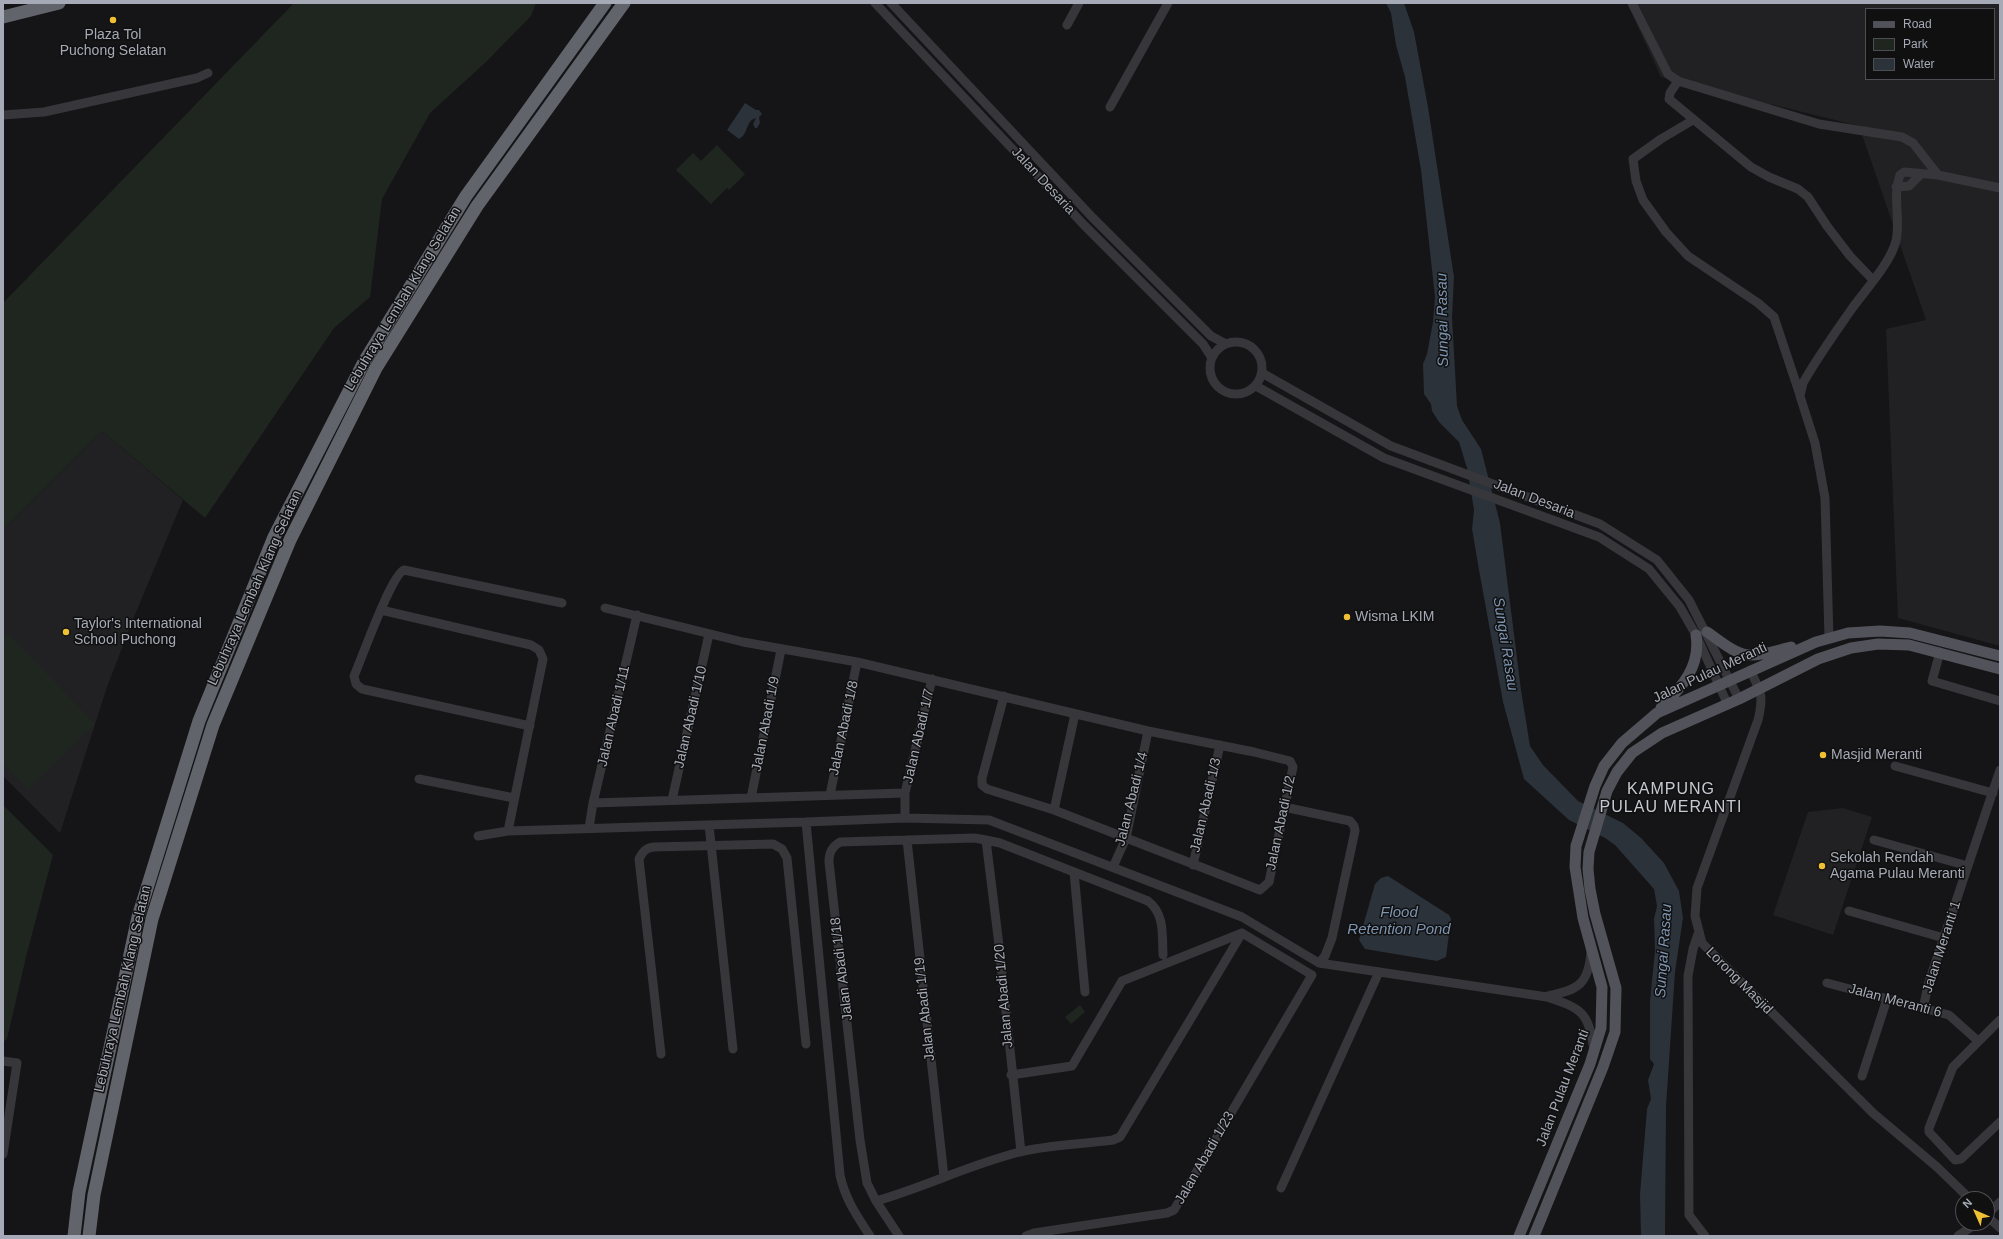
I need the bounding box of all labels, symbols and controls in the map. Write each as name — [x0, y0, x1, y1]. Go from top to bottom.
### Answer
legend — [1865, 8, 1995, 80]
marker: Plaza Tol Puchong Selatan — [108, 15, 118, 25]
text: Road — [1903, 17, 1932, 31]
place label: Plaza Tol Puchong Selatan — [60, 27, 166, 60]
text: Park — [1903, 37, 1928, 51]
text: Water — [1903, 57, 1935, 71]
street label: Jalan Desaria — [1008, 144, 1078, 218]
street label: Lebuhraya Lembah Klang Selatan — [341, 204, 465, 394]
water label: Sungai Rasau — [1433, 273, 1453, 367]
street label: Jalan Desaria — [1491, 476, 1577, 522]
street label: Lebuhraya Lembah Klang Selatan — [204, 488, 306, 688]
water label: Sungai Rasau — [1489, 596, 1521, 692]
place label: Wisma LKIM — [1355, 609, 1434, 625]
marker: Wisma LKIM — [1342, 612, 1352, 622]
place label: Taylor's International School Puchong — [74, 616, 202, 648]
marker: Taylor's International School Puchong — [61, 627, 71, 637]
street label: Jalan Pulau Meranti — [1650, 639, 1770, 707]
street label: Jalan Abadi 1/11 — [594, 664, 634, 768]
street label: Jalan Abadi 1/10 — [671, 664, 711, 770]
street label: Jalan Abadi 1/9 — [749, 675, 783, 773]
street label: Jalan Abadi 1/8 — [826, 679, 862, 777]
street label: Jalan Abadi 1/7 — [900, 687, 938, 785]
place label: Masjid Meranti — [1831, 747, 1922, 763]
street label: Jalan Abadi 1/4 — [1112, 750, 1152, 848]
marker: Masjid Meranti — [1818, 750, 1828, 760]
street label: Jalan Abadi 1/3 — [1187, 756, 1225, 854]
street label: Jalan Abadi 1/2 — [1263, 774, 1299, 872]
district label: KAMPUNG PULAU MERANTI — [1600, 780, 1742, 818]
place label: Sekolah Rendah Agama Pulau Meranti — [1830, 850, 1965, 882]
marker: Sekolah Rendah Agama Pulau Meranti — [1817, 861, 1827, 871]
street label: Lebuhraya Lembah Klang Selatan — [91, 884, 155, 1094]
street label: Jalan Meranti 1 — [1919, 899, 1965, 995]
water label: Sungai Rasau — [1652, 903, 1676, 999]
water label: Flood Retention Pond — [1347, 904, 1451, 939]
street label: Jalan Abadi 1/18 — [827, 916, 857, 1022]
street label: Jalan Abadi 1/20 — [991, 943, 1017, 1049]
street label: Lorong Masjid — [1702, 944, 1776, 1018]
street label: Jalan Abadi 1/19 — [911, 956, 939, 1062]
street label: Jalan Meranti 6 — [1847, 980, 1943, 1022]
street label: Jalan Pulau Meranti — [1533, 1027, 1593, 1149]
street label: Jalan Abadi 1/23 — [1172, 1109, 1238, 1207]
north arrow — [1955, 1191, 1995, 1231]
text: N — [1960, 1196, 1974, 1210]

